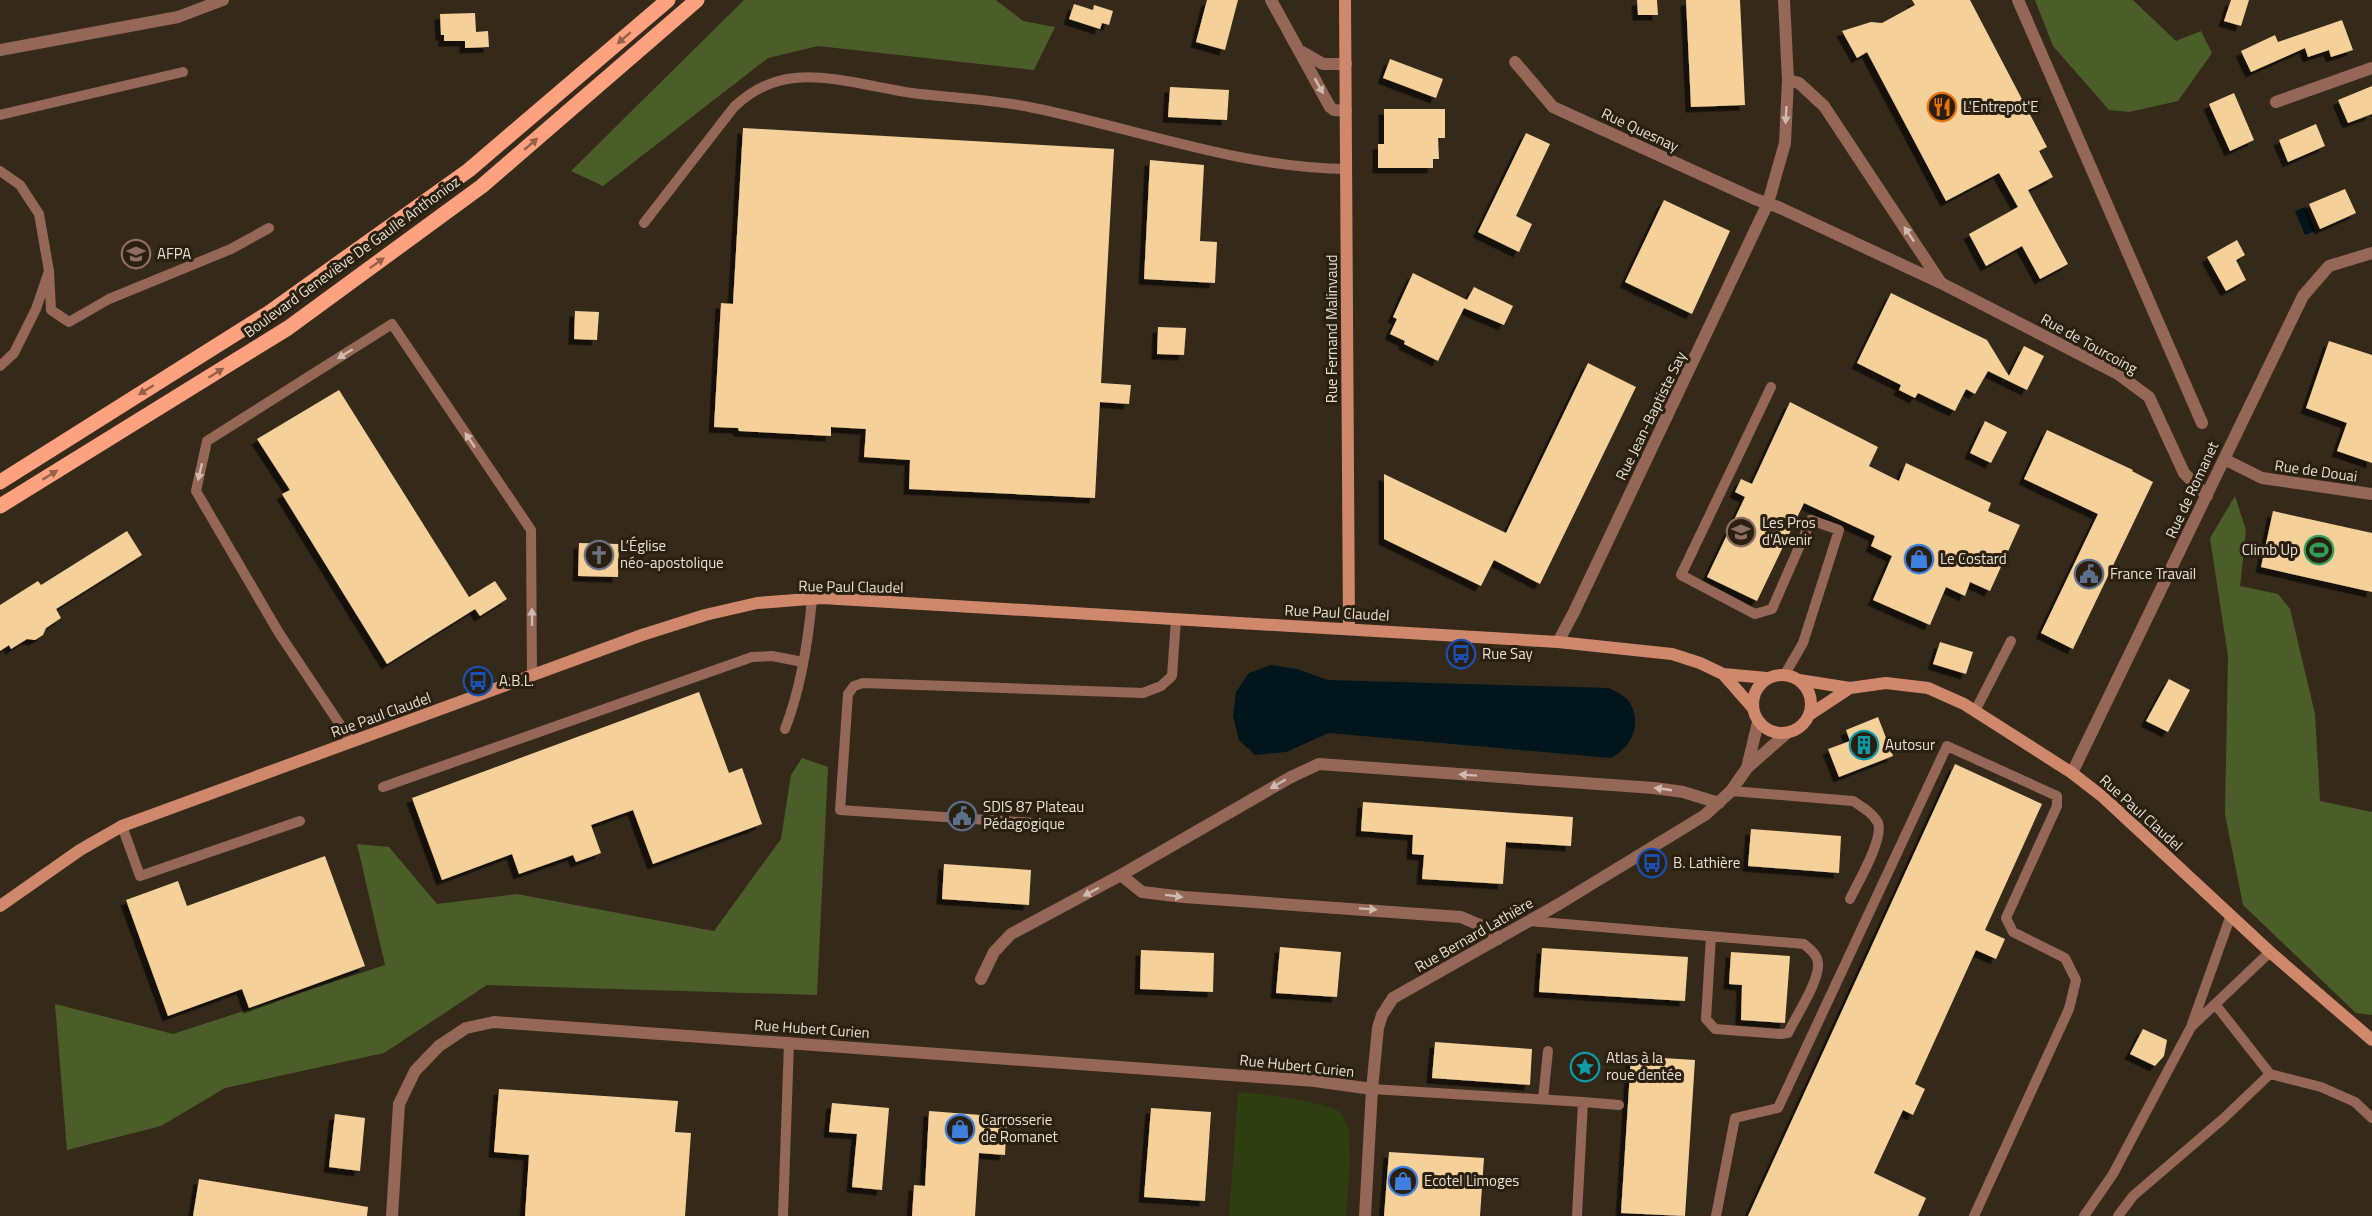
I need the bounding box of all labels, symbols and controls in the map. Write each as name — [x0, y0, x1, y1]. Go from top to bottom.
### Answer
one-way arrow — [617, 31, 632, 44]
one-way arrow — [1314, 78, 1324, 95]
restaurant icon: L'Entrepot'E — [1926, 91, 1958, 123]
place label: L'Entrepot'E — [1963, 95, 2039, 118]
street label: Rue Quesnay — [1598, 102, 1683, 158]
one-way arrow — [1782, 105, 1791, 124]
one-way arrow — [523, 138, 538, 151]
street label: Boulevard Geneviève De Gaulle Anthonioz — [239, 170, 465, 343]
one-way arrow — [1903, 226, 1914, 243]
school or university icon: AFPA — [120, 238, 152, 270]
place label: AFPA — [157, 242, 191, 265]
street label: Rue Fernand Malinvaud — [1320, 255, 1343, 403]
one-way arrow — [368, 257, 384, 269]
street label: Rue de Tourcoing — [2037, 307, 2142, 380]
street label: Rue Jean-Baptiste Say — [1609, 347, 1692, 484]
one-way arrow — [337, 348, 353, 359]
one-way arrow — [208, 367, 224, 378]
one-way arrow — [138, 384, 154, 395]
one-way arrow — [464, 433, 476, 449]
street label: Rue de Romanet — [2159, 437, 2224, 542]
street label: Rue de Douai — [2273, 453, 2359, 488]
one-way arrow — [195, 463, 204, 482]
one-way arrow — [42, 470, 58, 481]
place label: Les Pros d'Avenir — [1762, 511, 1816, 551]
school or university icon: Les Pros d'Avenir — [1725, 516, 1757, 548]
place label: L’Église néo-apostolique — [620, 534, 724, 574]
sports icon: Climb Up — [2303, 534, 2335, 566]
place label: Climb Up — [2242, 538, 2298, 561]
church icon: L’Église néo-apostolique — [583, 539, 615, 571]
shop icon: Le Costard — [1903, 543, 1935, 575]
place label: Le Costard — [1940, 547, 2007, 570]
public building icon: France Travail — [2073, 558, 2105, 590]
place label: France Travail — [2110, 562, 2196, 585]
street label: Rue Paul Claudel — [798, 574, 904, 599]
street label: Rue Paul Claudel — [1284, 598, 1390, 627]
one-way arrow — [527, 607, 537, 626]
bus stop icon: Rue Say — [1445, 638, 1477, 670]
place label: Rue Say — [1482, 642, 1533, 665]
bus stop icon: A.B.L. — [462, 665, 494, 697]
place label: A.B.L. — [499, 669, 534, 692]
street label: Rue Paul Claudel — [327, 686, 434, 743]
building icon: Autosur — [1848, 729, 1880, 761]
place label: Autosur — [1885, 733, 1935, 756]
street label: Rue Paul Claudel — [2095, 769, 2188, 856]
one-way arrow — [1459, 770, 1478, 779]
one-way arrow — [1270, 779, 1286, 790]
one-way arrow — [1653, 785, 1672, 794]
place label: SDIS 87 Plateau Pédagogique — [983, 795, 1084, 835]
public building icon: SDIS 87 Plateau Pédagogique — [946, 800, 978, 832]
bus stop icon: B. Lathière — [1636, 847, 1668, 879]
place label: B. Lathière — [1673, 851, 1740, 874]
one-way arrow — [1082, 887, 1099, 897]
one-way arrow — [1165, 891, 1184, 900]
street label: Rue Bernard Lathière — [1410, 891, 1537, 978]
one-way arrow — [1359, 904, 1378, 914]
street label: Rue Hubert Curien — [754, 1013, 870, 1044]
place label: Atlas à la roue dentée — [1606, 1046, 1682, 1086]
street label: Rue Hubert Curien — [1238, 1048, 1356, 1083]
place icon: Atlas à la roue dentée — [1569, 1051, 1601, 1083]
place label: Carrosserie de Romanet — [981, 1108, 1058, 1148]
shop icon: Carrosserie de Romanet — [944, 1113, 976, 1145]
shop icon: Ecotel Limoges — [1387, 1165, 1419, 1197]
place label: Ecotel Limoges — [1424, 1169, 1519, 1192]

